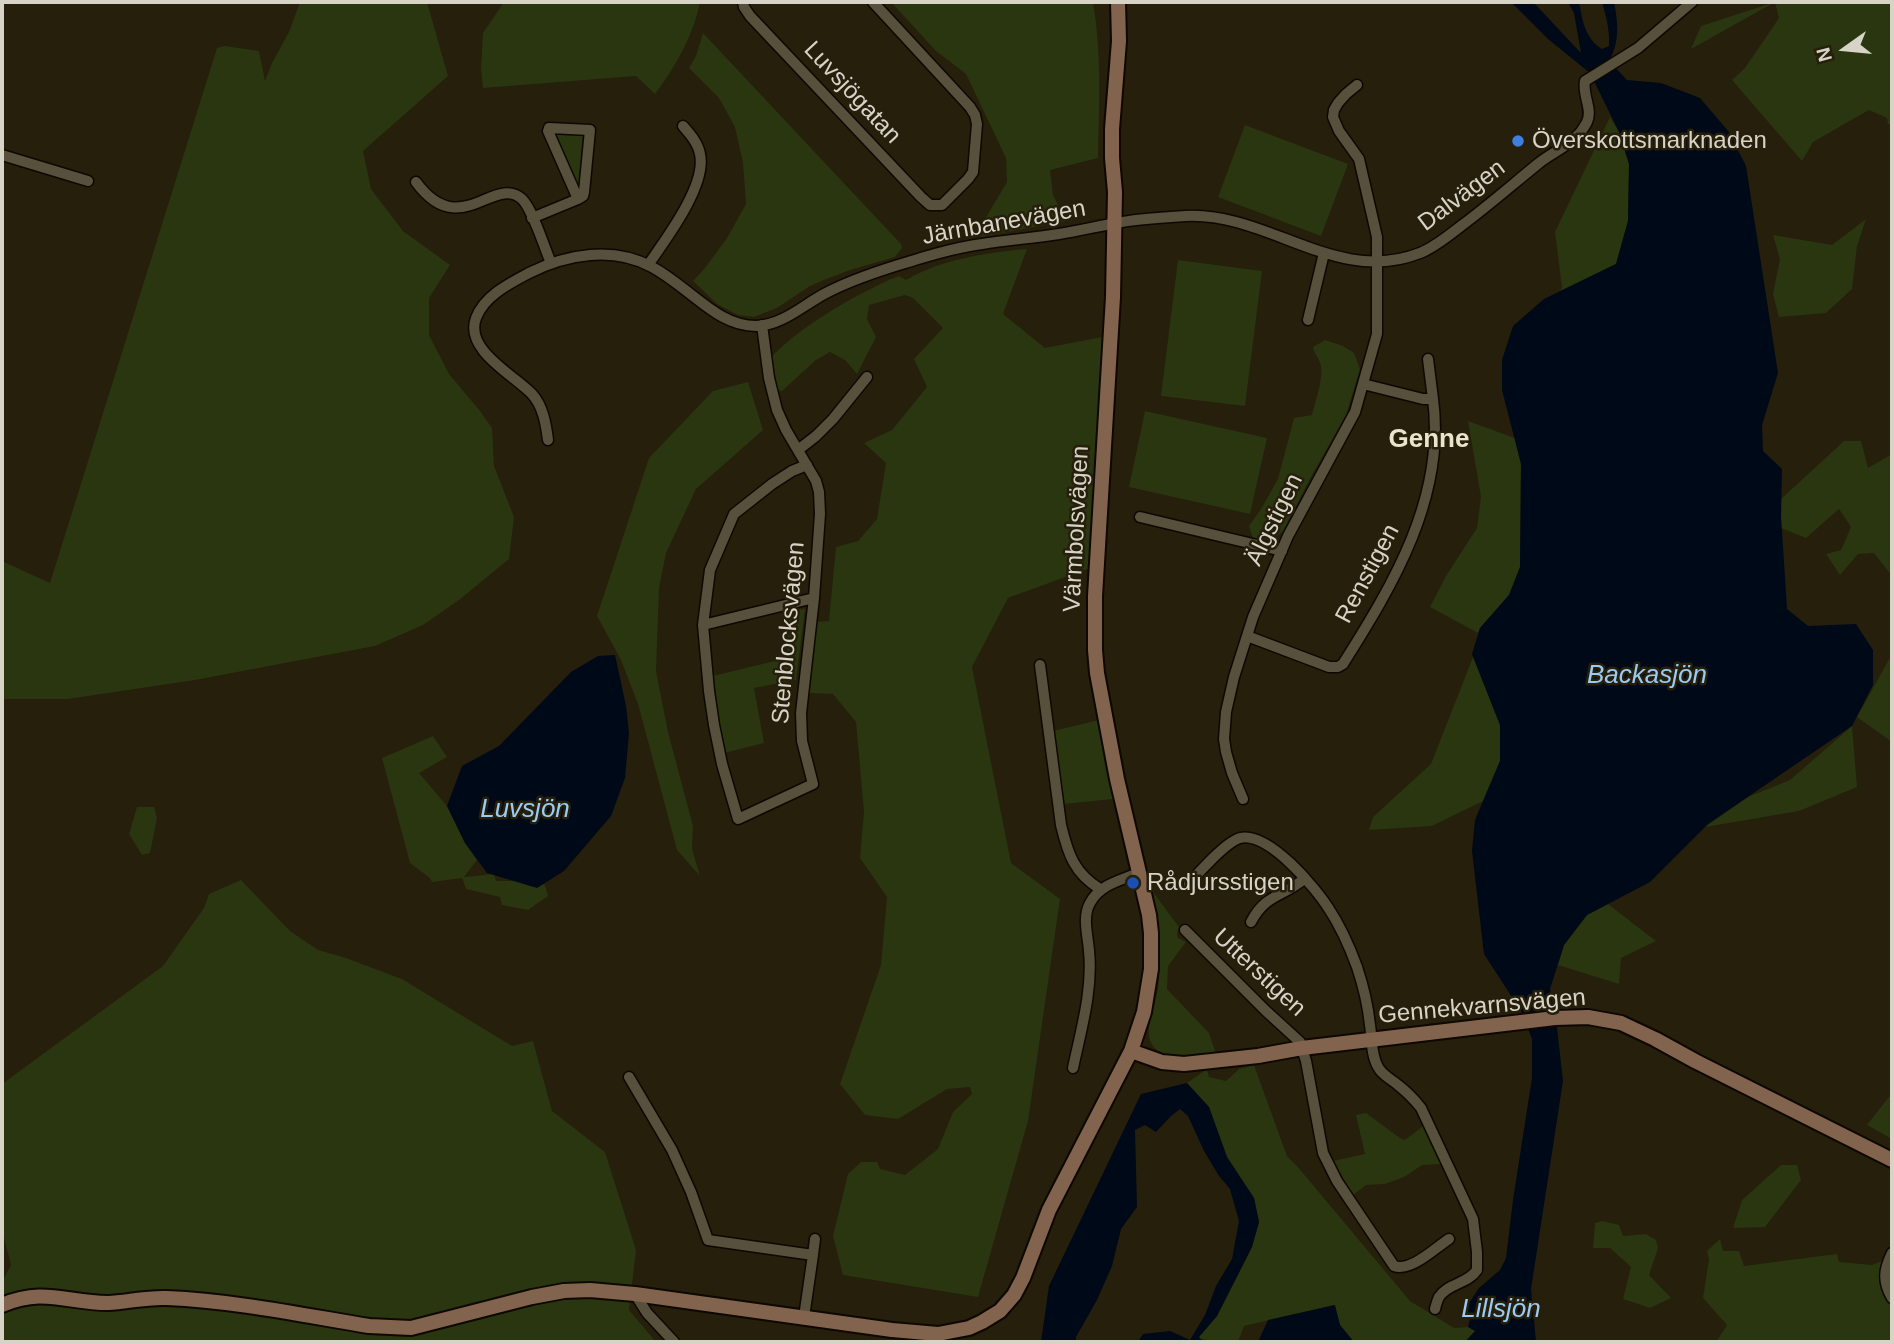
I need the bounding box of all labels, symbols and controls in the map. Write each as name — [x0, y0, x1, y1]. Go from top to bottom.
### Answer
north arrow — [1810, 14, 1880, 84]
street label: Luvsjögatan — [797, 36, 907, 150]
text: N — [1812, 45, 1836, 64]
place label: Överskottsmarknaden — [1532, 127, 1767, 155]
marker: Överskottsmarknaden — [1510, 133, 1526, 149]
street label: Dalvägen — [1413, 154, 1511, 238]
street label: Järnbanevägen — [920, 194, 1088, 252]
district label: Genne — [1389, 424, 1469, 456]
street label: Värmbolsvägen — [1058, 445, 1096, 613]
street label: Älgstigen — [1240, 469, 1310, 571]
street label: Renstigen — [1330, 520, 1406, 628]
street label: Stenblocksvägen — [767, 541, 811, 725]
water label: Backasjön — [1587, 660, 1707, 692]
water label: Luvsjön — [480, 794, 570, 826]
place label: Rådjursstigen — [1147, 869, 1294, 897]
marker: Rådjursstigen — [1125, 875, 1141, 891]
street label: Utterstigen — [1207, 923, 1311, 1023]
street label: Gennekvarnsvägen — [1377, 984, 1587, 1030]
water label: Lillsjön — [1461, 1294, 1541, 1326]

